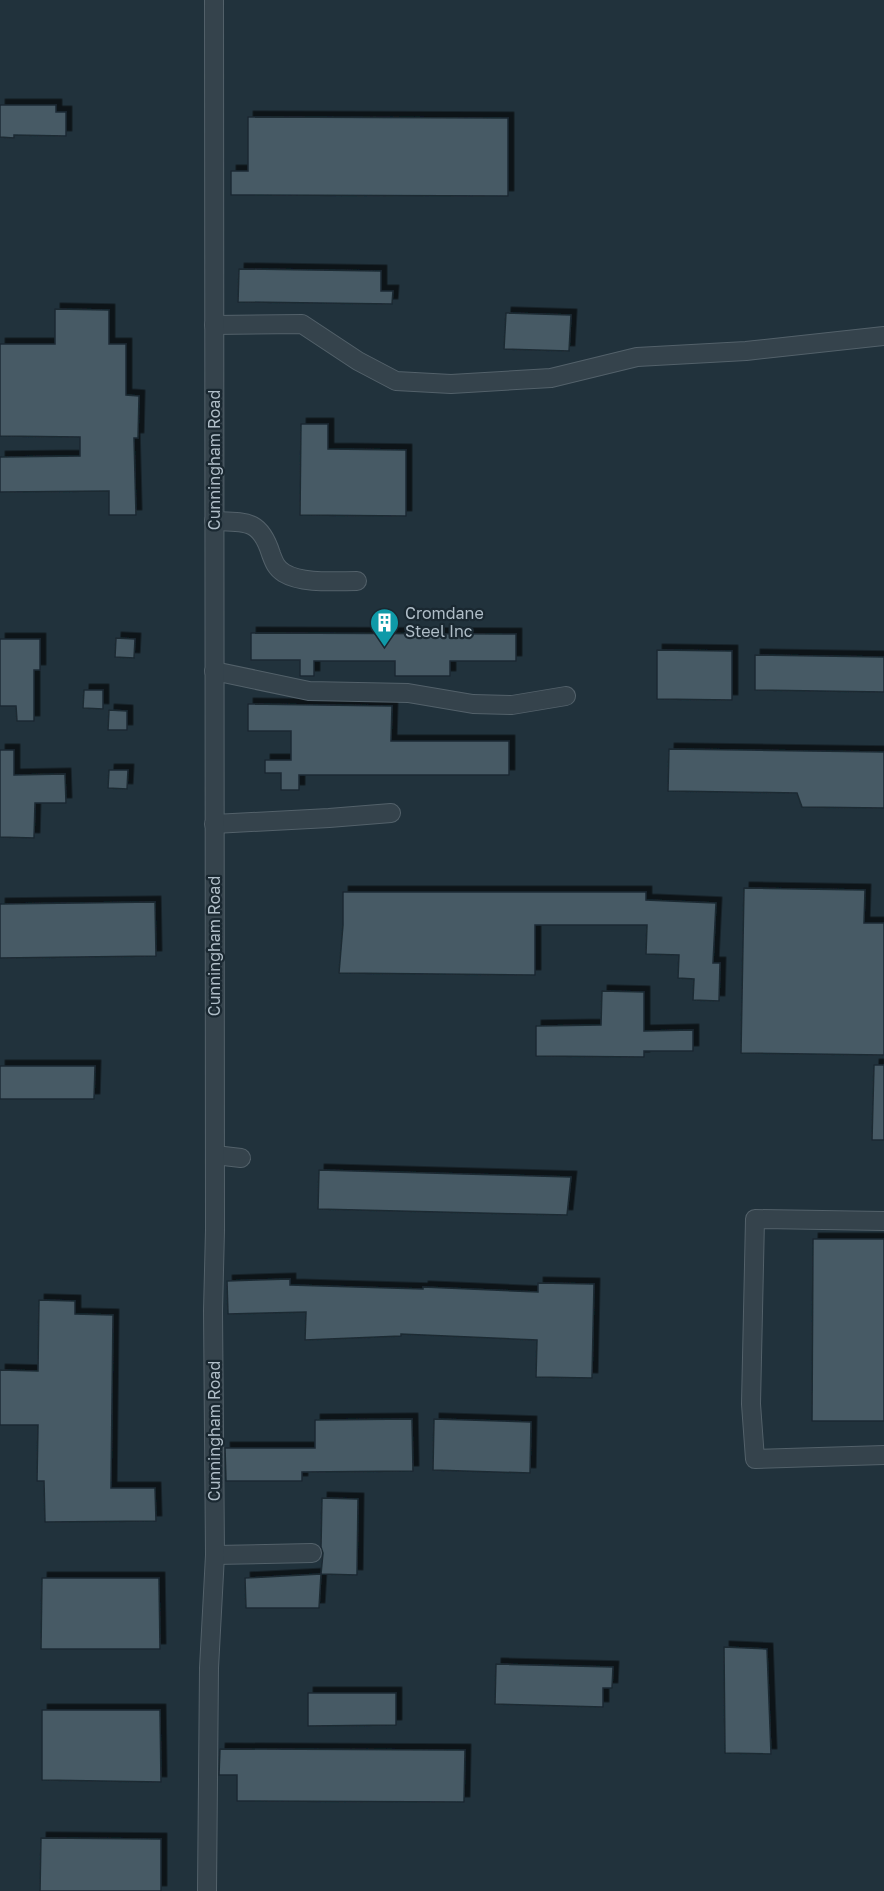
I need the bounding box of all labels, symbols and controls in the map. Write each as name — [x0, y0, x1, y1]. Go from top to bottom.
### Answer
street label: Cunningham Road — [204, 390, 224, 530]
place label: Cromdane Steel Inc — [405, 603, 484, 641]
building icon: Cromdane Steel Inc — [368, 606, 400, 648]
street label: Cunningham Road — [204, 876, 224, 1016]
street label: Cunningham Road — [204, 1361, 224, 1501]

